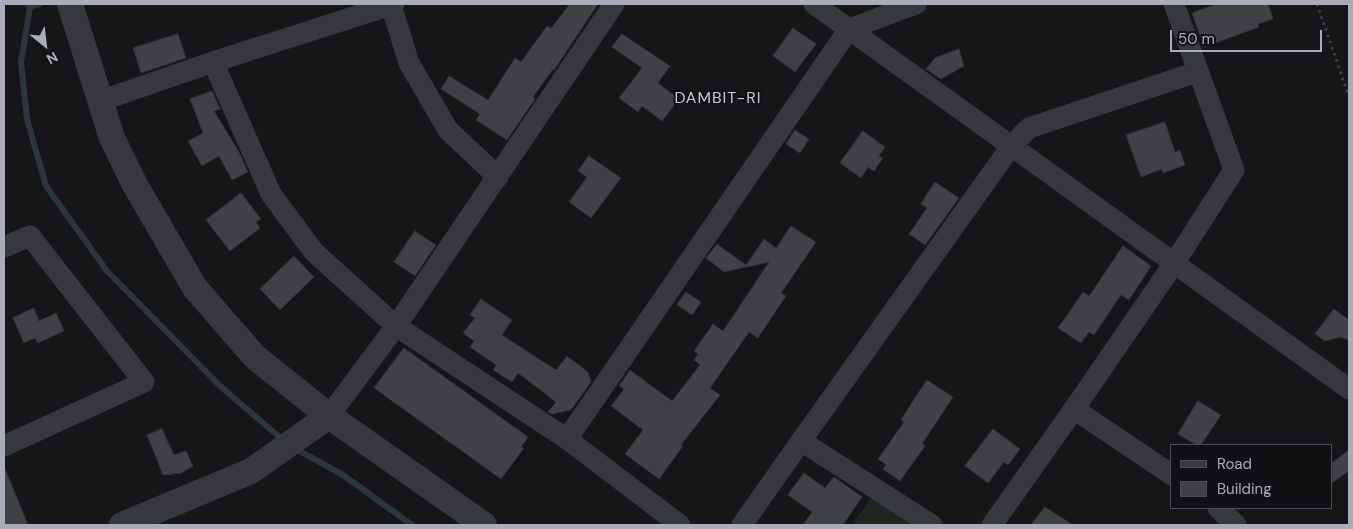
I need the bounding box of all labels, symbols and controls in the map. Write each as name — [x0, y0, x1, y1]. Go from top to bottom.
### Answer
north arrow — [20, 20, 70, 70]
scale bar — [1173, 20, 1326, 52]
text: 50 m — [1178, 29, 1215, 49]
text: N — [43, 48, 61, 68]
district label: DAMBIT-RI — [673, 89, 763, 109]
legend — [1170, 444, 1333, 509]
text: Road — [1217, 454, 1252, 474]
text: Building — [1217, 479, 1272, 499]

